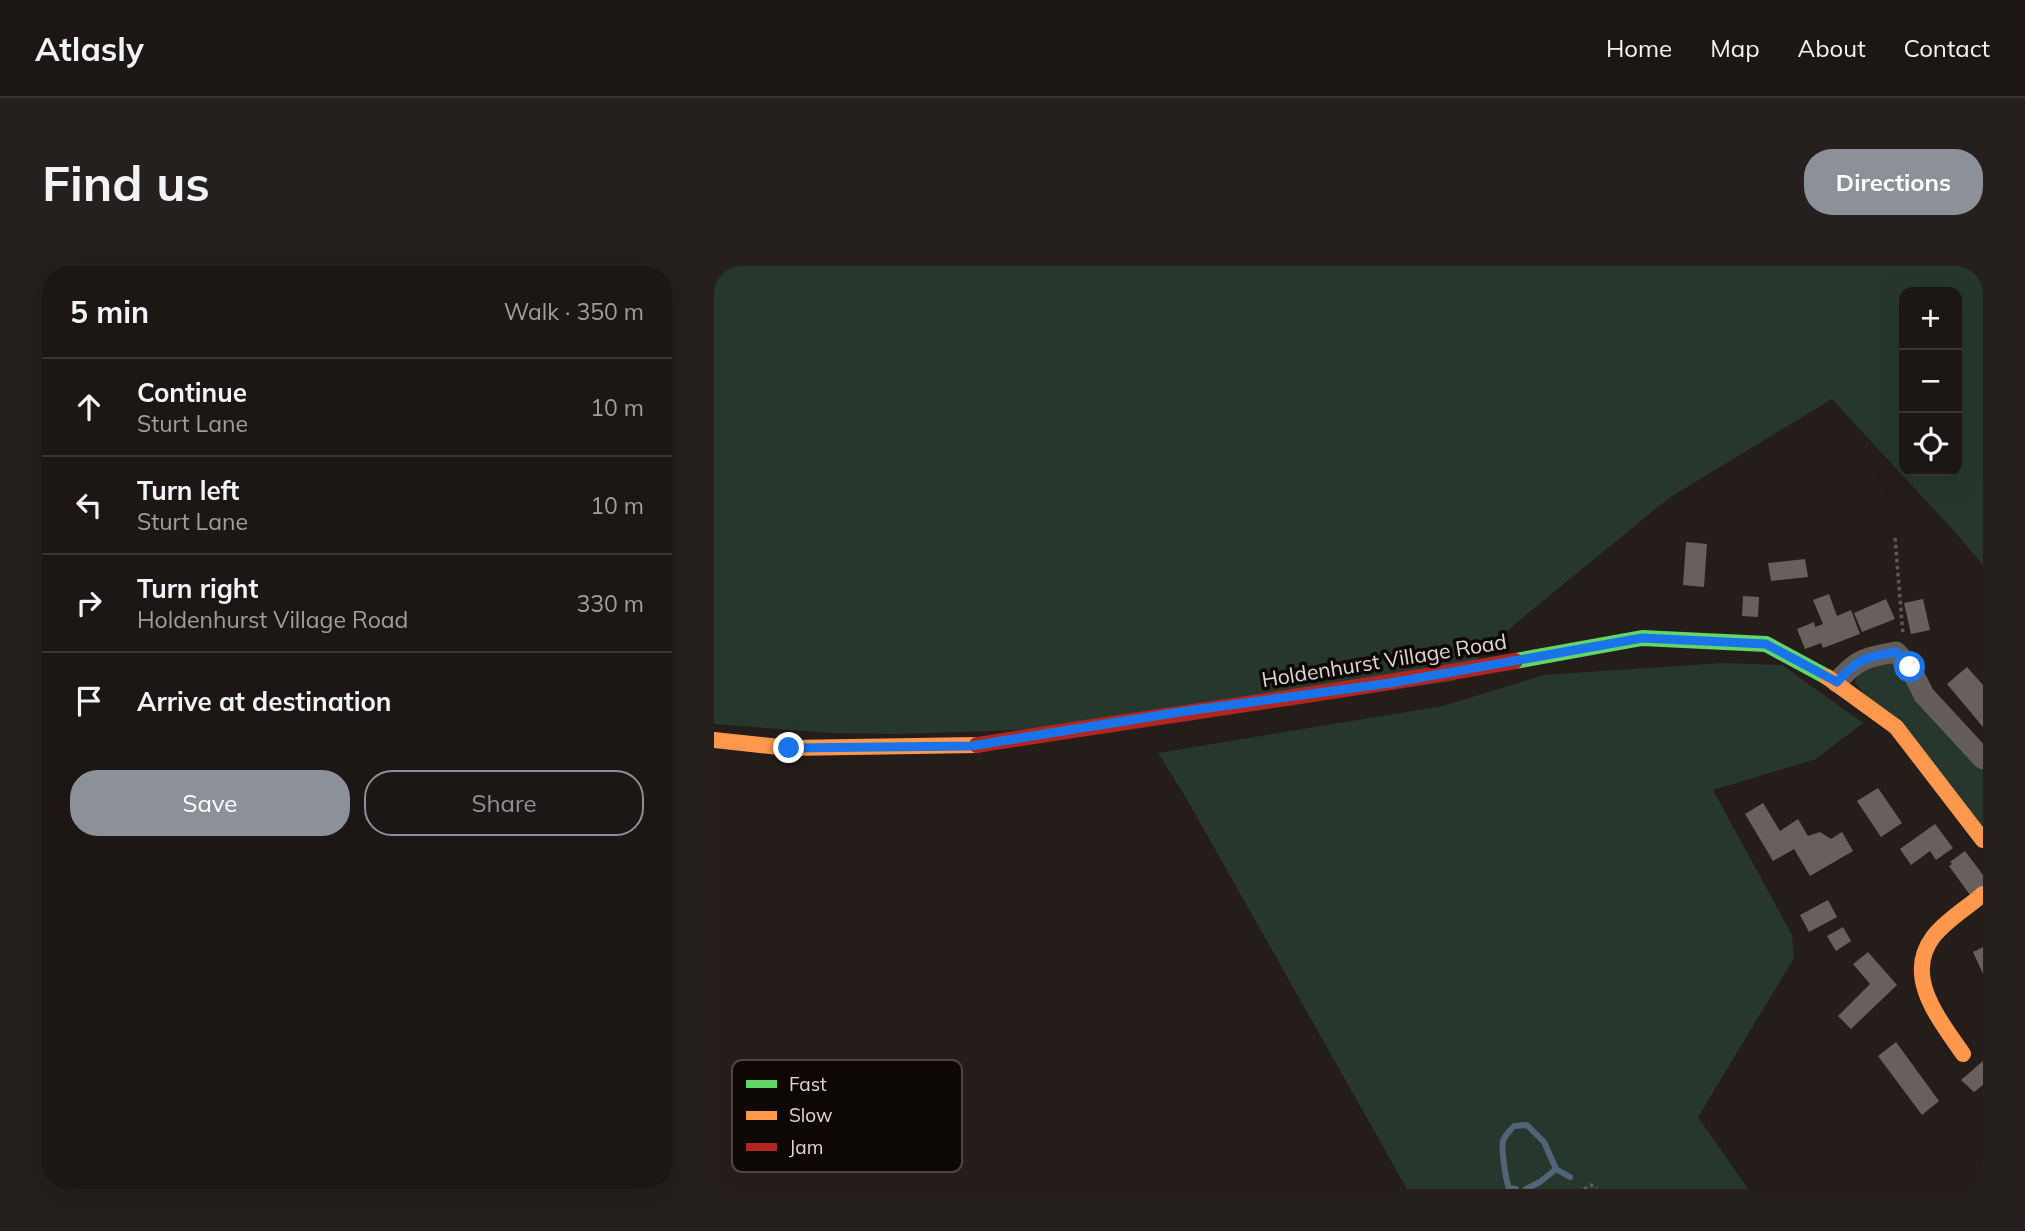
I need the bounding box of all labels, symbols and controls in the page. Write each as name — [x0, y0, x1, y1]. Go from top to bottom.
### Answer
text: Atlasly — [35, 28, 144, 69]
text: Home — [1606, 33, 1672, 63]
text: Map — [1710, 33, 1760, 63]
text: About — [1798, 33, 1866, 63]
text: Contact — [1904, 33, 1990, 63]
button: Directions — [1804, 149, 1983, 215]
text: Find us — [42, 152, 210, 213]
map controls — [1899, 287, 1962, 476]
button: + — [1899, 287, 1962, 350]
text: 5 min — [70, 293, 149, 331]
text: Walk · 350 m — [504, 297, 644, 326]
button: − — [1899, 350, 1962, 413]
text: Continue — [137, 376, 247, 409]
icon: ahead — [70, 388, 108, 426]
text: 10 m — [590, 393, 644, 422]
text: Sturt Lane — [137, 409, 248, 438]
button: locate — [1899, 413, 1962, 476]
text: Turn left — [137, 474, 239, 507]
icon: left — [70, 486, 108, 524]
text: 10 m — [590, 491, 644, 520]
text: Sturt Lane — [137, 507, 248, 536]
text: Turn right — [137, 572, 258, 605]
icon: right — [70, 584, 108, 622]
text: 330 m — [576, 589, 644, 618]
text: Holdenhurst Village Road — [137, 605, 408, 634]
street label: Holdenhurst Village Road — [1260, 628, 1508, 692]
route start — [1894, 651, 1925, 682]
icon: arrive — [70, 682, 108, 720]
text: Arrive at destination — [137, 685, 392, 718]
route end — [773, 732, 804, 763]
button: Save — [70, 770, 350, 836]
button: Share — [364, 770, 644, 836]
legend — [732, 1060, 962, 1172]
text: Fast — [789, 1072, 827, 1096]
text: Slow — [789, 1103, 833, 1127]
text: Jam — [789, 1135, 823, 1159]

